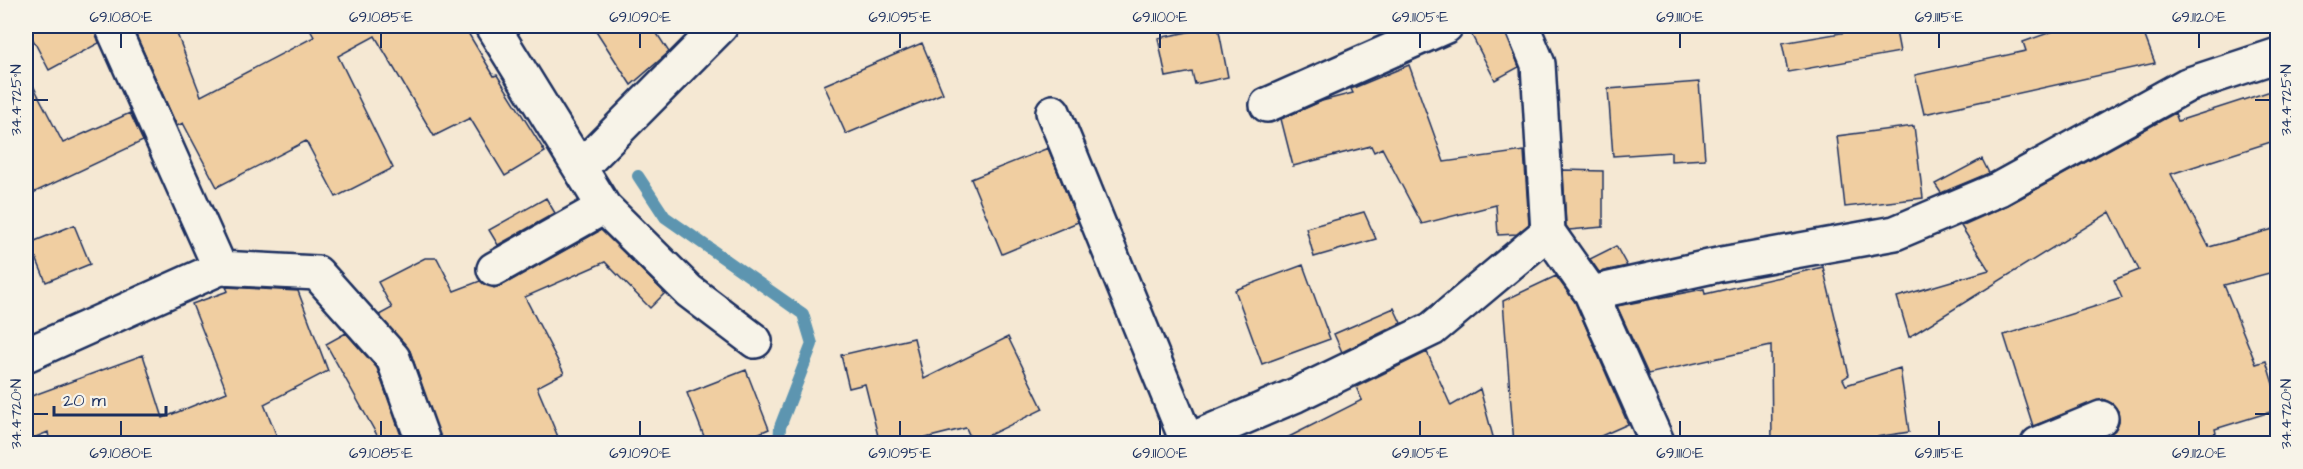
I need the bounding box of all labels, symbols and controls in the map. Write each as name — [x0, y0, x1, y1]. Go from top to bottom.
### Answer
text: 69.1080°E — [90, 7, 153, 28]
text: 69.1085°E — [349, 7, 413, 28]
text: 69.1090°E — [609, 7, 671, 28]
text: 69.1095°E — [869, 7, 932, 28]
text: 69.1100°E — [1133, 7, 1188, 28]
text: 69.1105°E — [1392, 7, 1448, 28]
text: 69.1110°E — [1656, 7, 1704, 28]
text: 69.1115°E — [1915, 7, 1963, 28]
text: 69.1120°E — [2172, 7, 2226, 28]
text: 34.4725°N — [6, 64, 27, 136]
text: 34.4725°N — [2276, 64, 2297, 136]
text: 34.4720°N — [6, 379, 27, 449]
scale bar — [54, 379, 166, 417]
text: 34.4720°N — [2276, 379, 2297, 449]
text: 20 m — [63, 388, 106, 413]
text: 69.1080°E — [90, 443, 153, 464]
text: 69.1085°E — [349, 443, 413, 464]
text: 69.1090°E — [609, 443, 671, 464]
text: 69.1095°E — [869, 443, 932, 464]
text: 69.1100°E — [1133, 443, 1188, 464]
text: 69.1105°E — [1392, 443, 1448, 464]
text: 69.1110°E — [1656, 443, 1704, 464]
text: 69.1115°E — [1915, 443, 1963, 464]
text: 69.1120°E — [2172, 443, 2226, 464]

